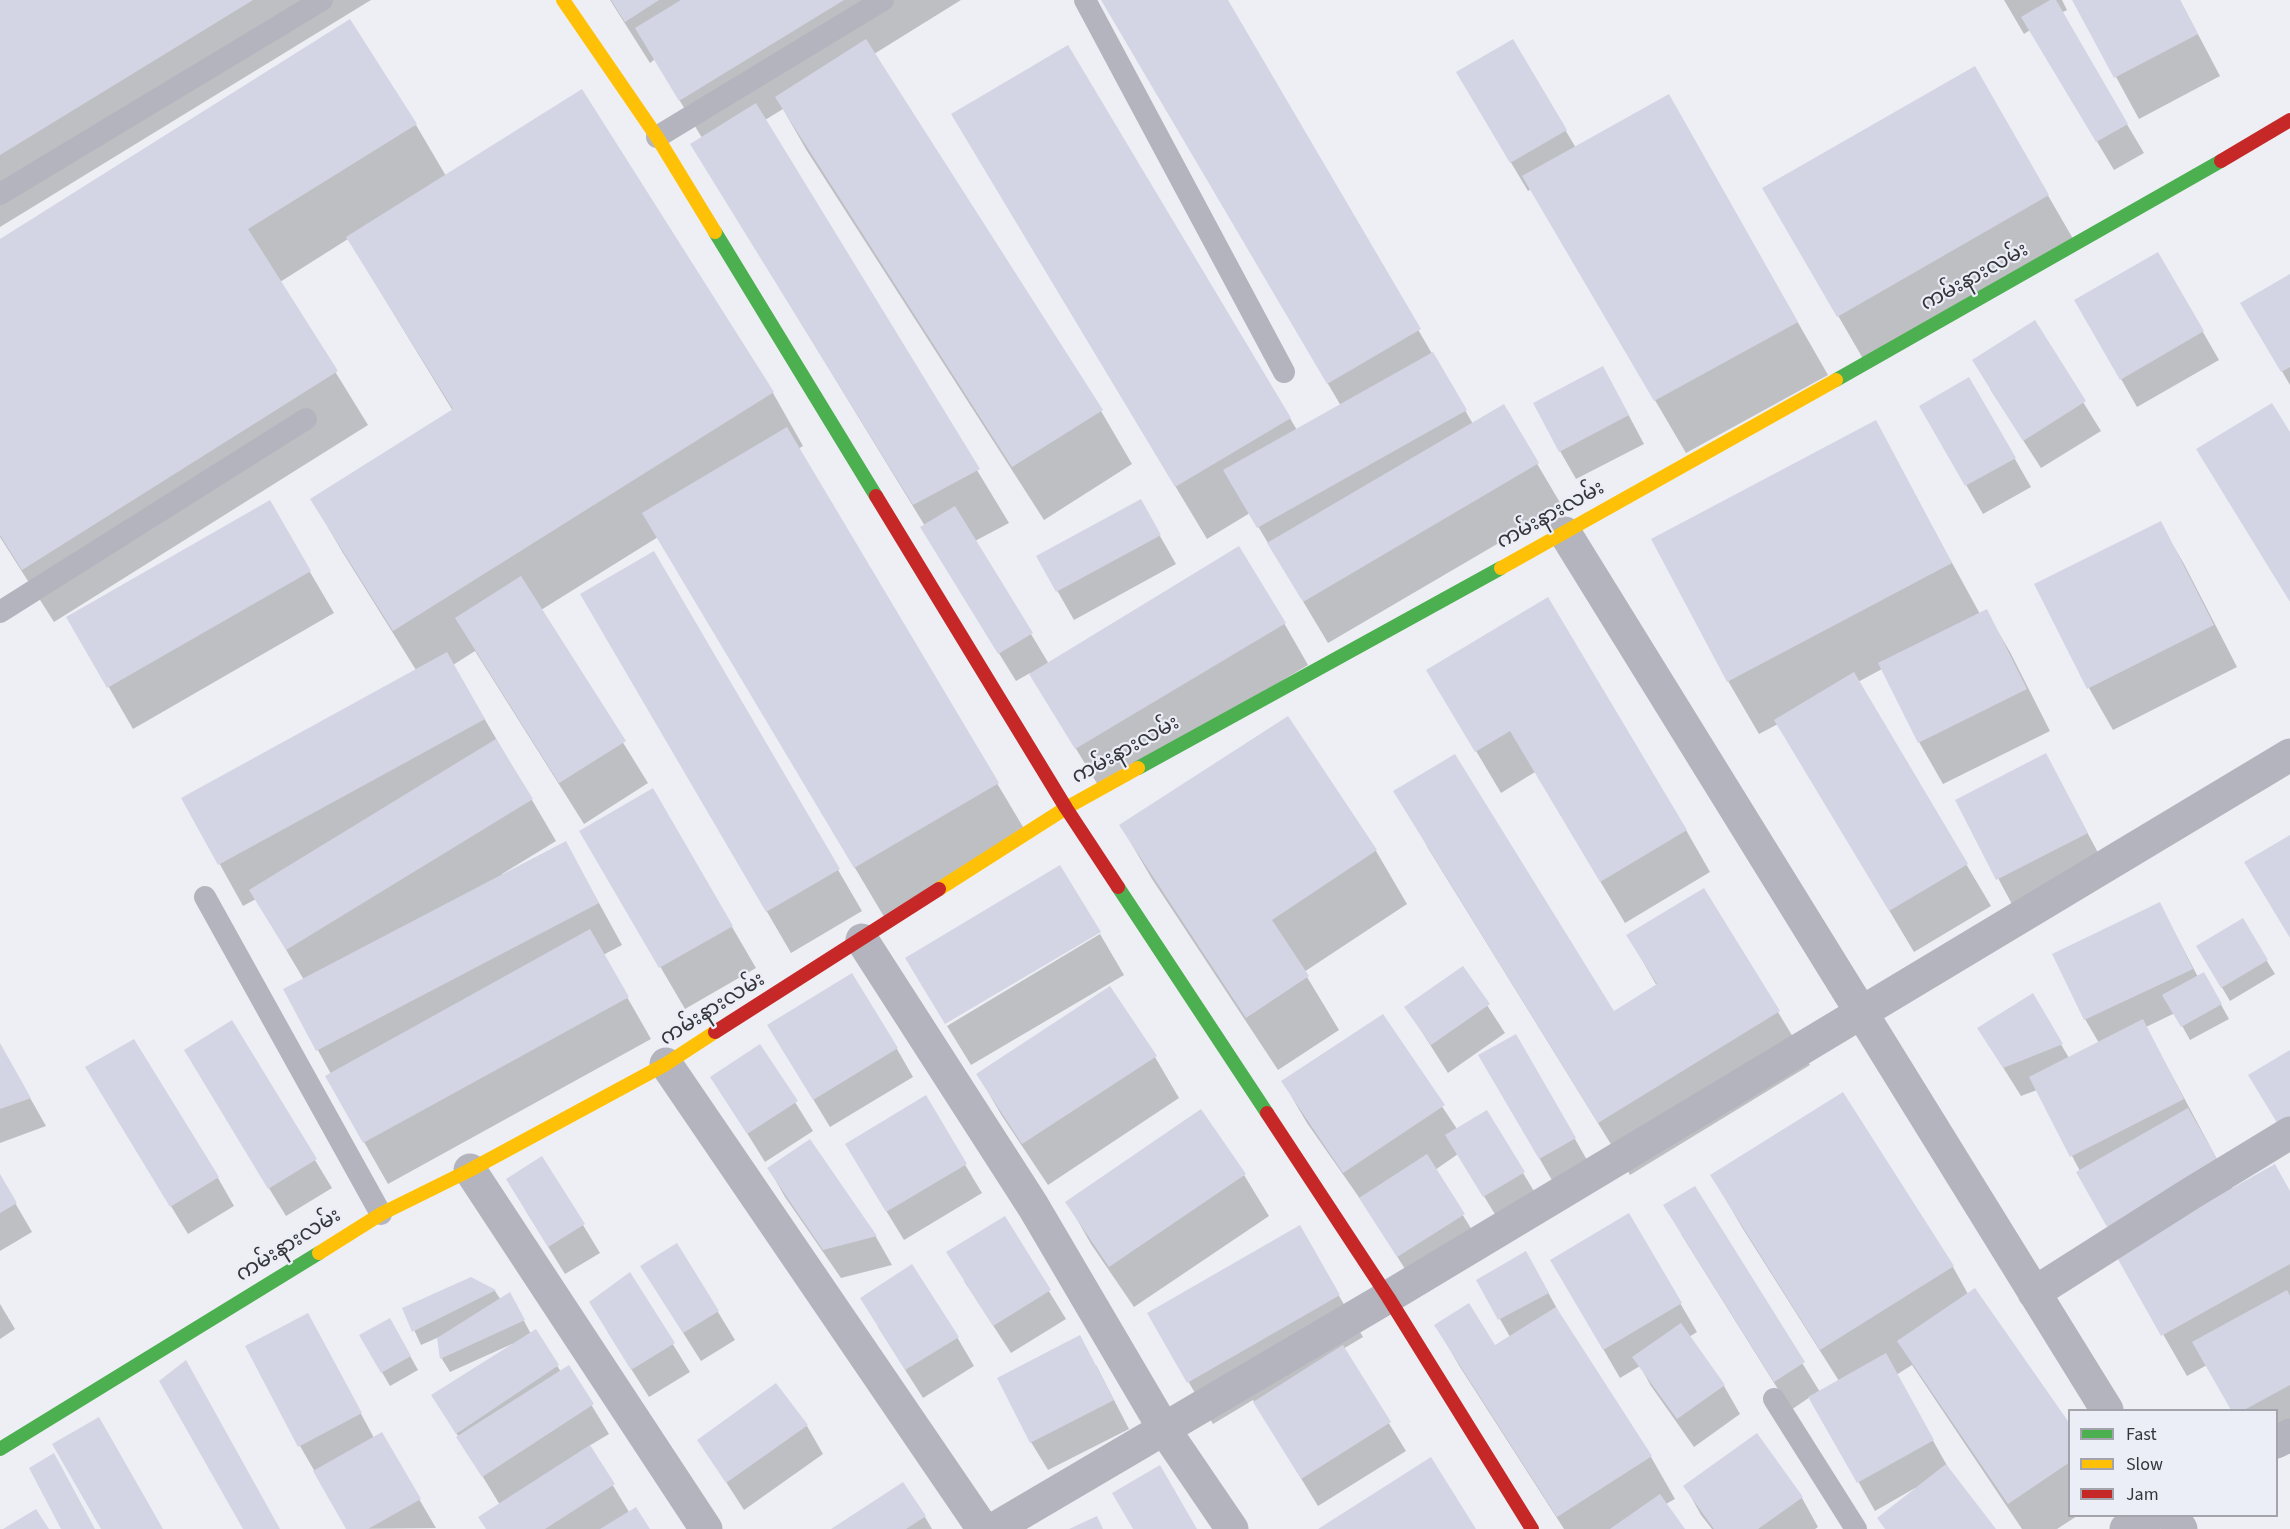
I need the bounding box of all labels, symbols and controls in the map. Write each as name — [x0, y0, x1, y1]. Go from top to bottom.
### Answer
street label: ကမ်းနားလမ်း — [1917, 238, 2033, 318]
street label: ကမ်းနားလမ်း — [1493, 476, 1609, 556]
street label: ကမ်းနားလမ်း — [1068, 711, 1184, 791]
street label: ကမ်းနားလမ်း — [656, 968, 770, 1052]
street label: ကမ်းနားလမ်း — [232, 1204, 346, 1288]
legend — [2068, 1409, 2278, 1517]
text: Fast — [2126, 1422, 2157, 1447]
text: Slow — [2126, 1452, 2163, 1477]
text: Jam — [2126, 1482, 2159, 1507]

